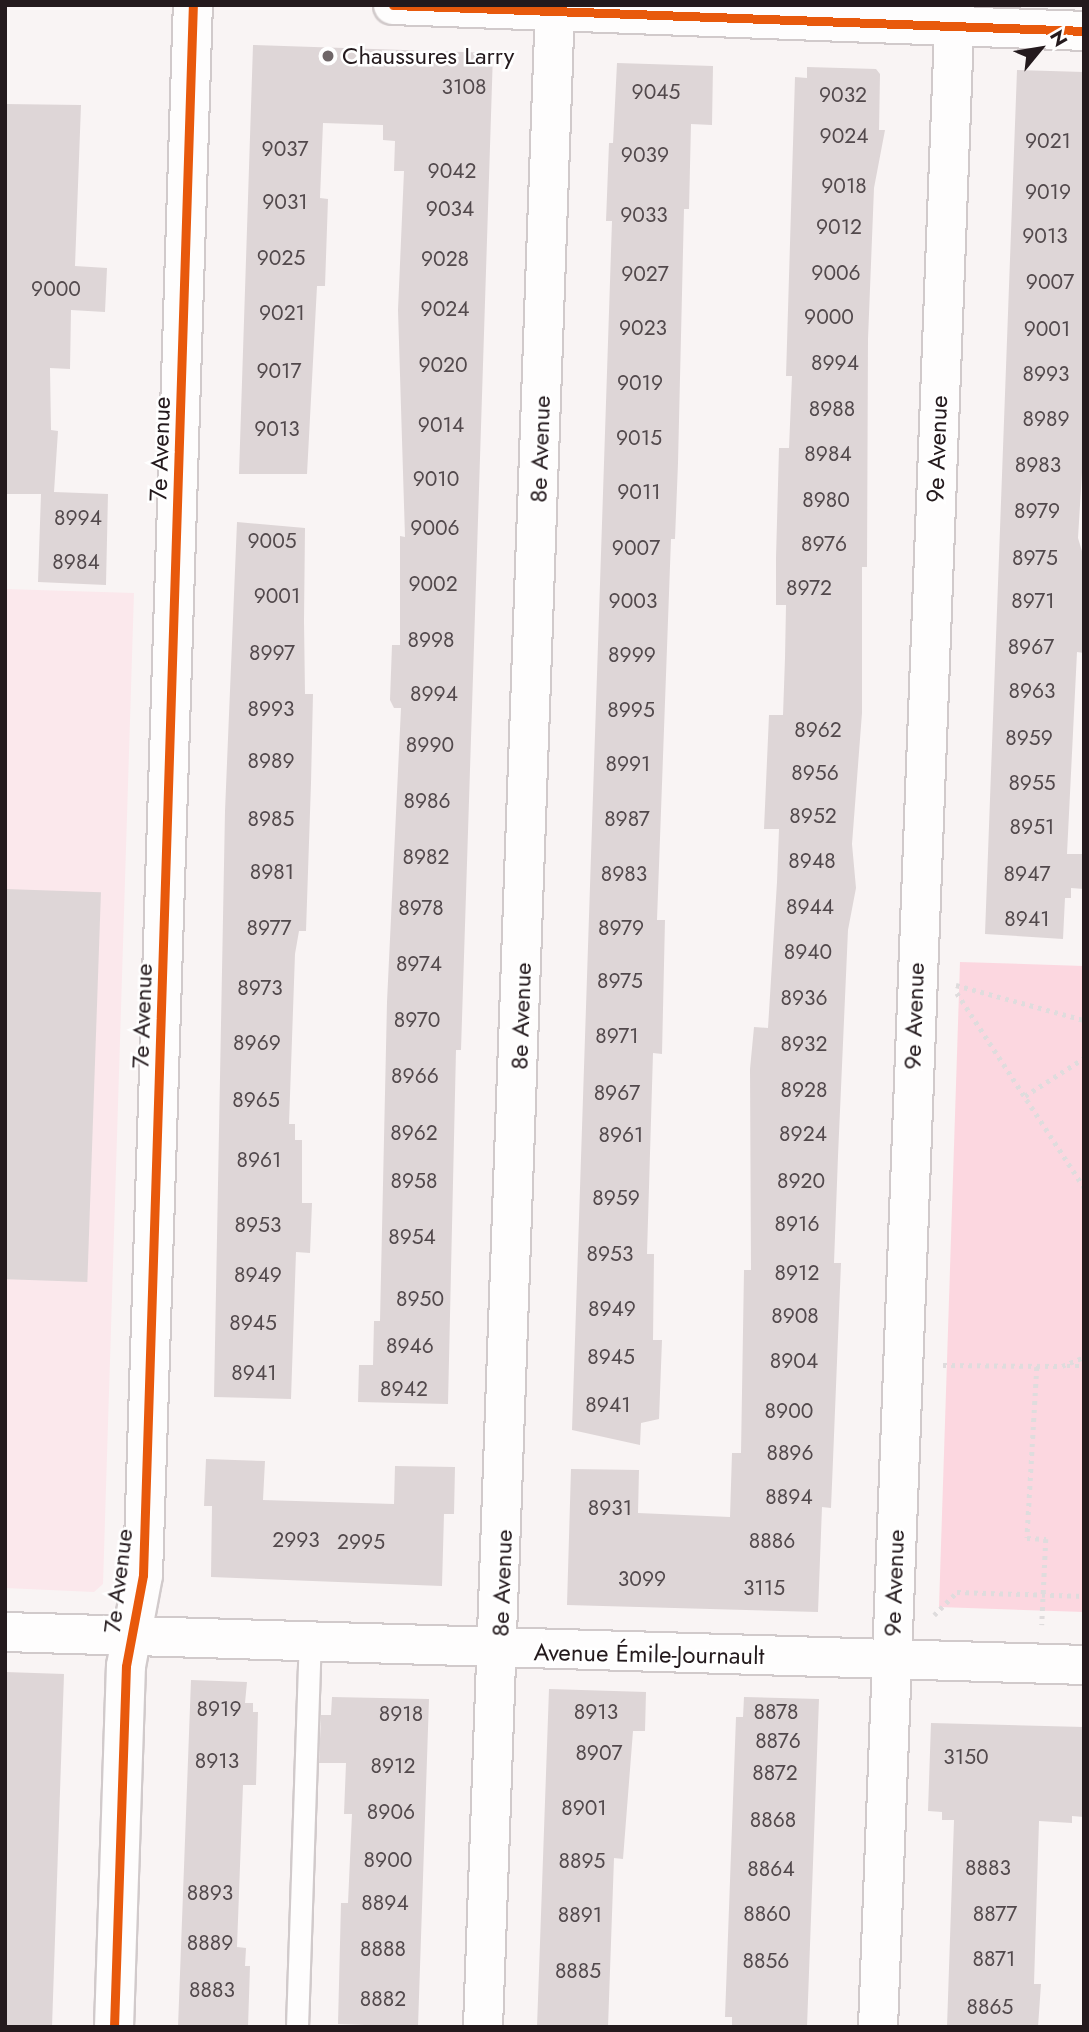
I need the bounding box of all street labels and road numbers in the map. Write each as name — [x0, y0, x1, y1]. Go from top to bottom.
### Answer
street label: 8e Avenue — [524, 395, 556, 503]
street label: 9e Avenue — [921, 395, 953, 503]
street label: 7e Avenue — [144, 396, 176, 502]
street label: 8e Avenue — [505, 962, 537, 1070]
street label: 9e Avenue — [898, 962, 930, 1070]
street label: 7e Avenue — [126, 963, 158, 1069]
street label: 7e Avenue — [97, 1527, 139, 1635]
street label: 8e Avenue — [486, 1529, 518, 1637]
street label: 9e Avenue — [878, 1529, 910, 1637]
street label: Avenue Émile-Journault — [533, 1638, 765, 1670]

